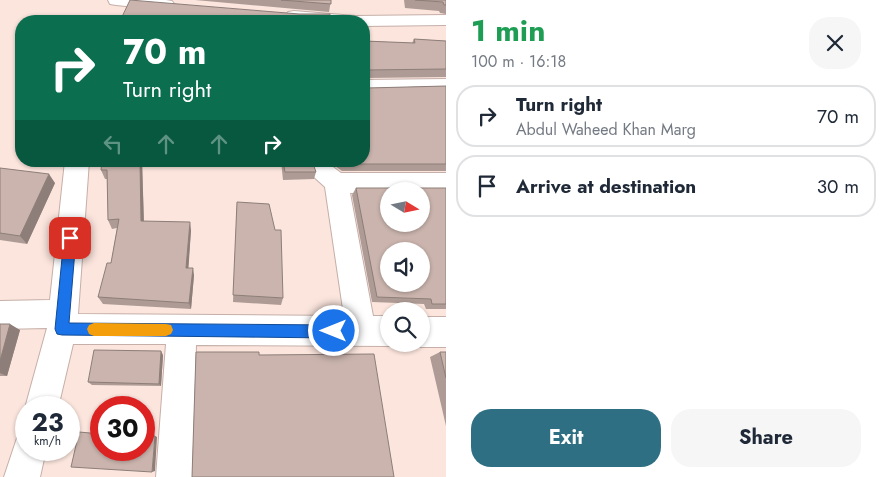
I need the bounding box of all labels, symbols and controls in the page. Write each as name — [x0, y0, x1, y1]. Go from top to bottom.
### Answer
text: 1 min — [471, 9, 545, 52]
button: close — [809, 17, 861, 69]
text: 70 m — [123, 27, 206, 77]
icon: right — [40, 35, 105, 100]
text: 100 m · 16:18 — [471, 50, 566, 73]
text: Turn right — [123, 73, 211, 105]
text: Turn right — [516, 91, 602, 118]
icon: right — [473, 102, 501, 130]
text: 70 m — [817, 103, 859, 130]
text: Abdul Waheed Khan Marg — [516, 118, 696, 141]
icon: left — [99, 130, 127, 158]
icon: ahead — [152, 130, 180, 158]
icon: ahead — [205, 130, 233, 158]
icon: right — [258, 130, 286, 158]
icon: arrive — [473, 172, 501, 200]
text: Arrive at destination — [516, 173, 696, 200]
text: 30 m — [817, 173, 859, 200]
north arrow — [380, 182, 430, 232]
map controls — [380, 182, 430, 352]
pin — [49, 217, 91, 259]
icon: arrive — [56, 224, 84, 252]
button: sound — [380, 242, 430, 292]
button: search — [380, 302, 430, 352]
position arrow — [307, 304, 359, 356]
speed limit sign: 30 — [90, 396, 155, 461]
text: 23 — [32, 404, 63, 440]
button: Exit — [471, 409, 661, 467]
button: Share — [671, 409, 861, 467]
text: km/h — [34, 432, 61, 450]

